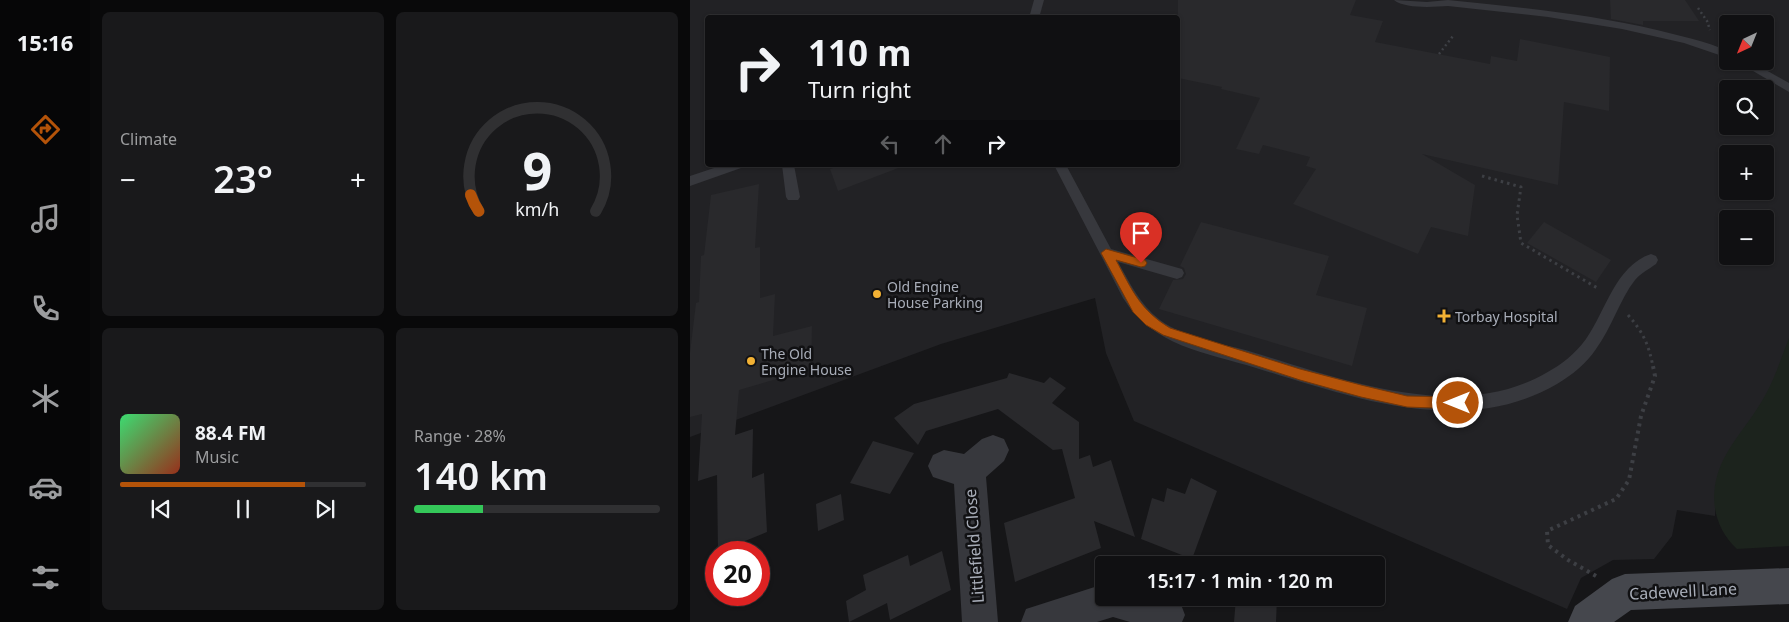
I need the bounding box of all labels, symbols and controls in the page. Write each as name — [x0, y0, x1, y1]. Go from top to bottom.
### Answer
north arrow — [1719, 15, 1774, 70]
map controls — [1719, 15, 1774, 265]
text: 15:16 — [17, 27, 73, 57]
text: 110 m — [808, 29, 911, 76]
icon: right — [725, 35, 790, 100]
text: Turn right — [808, 74, 911, 104]
button: search — [1719, 80, 1774, 135]
icon: directions — [28, 112, 63, 147]
text: Climate — [120, 128, 177, 150]
icon: left — [876, 130, 904, 158]
icon: ahead — [929, 130, 957, 158]
icon: right — [982, 130, 1010, 158]
text: 9 — [522, 134, 552, 205]
button: + — [1719, 145, 1774, 200]
text: 23° — [213, 152, 273, 204]
text: − — [120, 160, 136, 198]
text: + — [350, 160, 366, 198]
text: km/h — [515, 197, 559, 221]
icon: music — [28, 201, 63, 236]
button: − — [1719, 210, 1774, 265]
pin — [1120, 212, 1162, 263]
icon: arrive — [1127, 219, 1155, 247]
place label: Old Engine House Parking — [887, 277, 983, 312]
marker: Old Engine House Parking — [871, 288, 883, 300]
icon: phone — [28, 291, 63, 326]
place label: Torbay Hospital — [1455, 307, 1558, 326]
marker: Torbay Hospital — [1437, 309, 1451, 323]
place label: The Old Engine House — [761, 344, 852, 379]
marker: The Old Engine House — [745, 355, 757, 367]
position arrow — [1431, 376, 1483, 428]
icon: climate — [28, 381, 63, 416]
text: 88.4 FM — [195, 420, 266, 446]
text: Range · 28% — [414, 425, 506, 447]
text: Music — [195, 446, 239, 468]
text: 140 km — [414, 449, 548, 501]
icon: car — [28, 470, 63, 505]
street label: Littlefield Close — [959, 488, 989, 604]
icon: previous — [147, 495, 175, 523]
icon: pause — [229, 495, 257, 523]
icon: next — [311, 495, 339, 523]
speed limit sign: 20 — [705, 541, 770, 606]
icon: filters — [28, 560, 63, 595]
text: 15:17 · 1 min · 120 m — [1147, 568, 1333, 594]
street label: Cadewell Lane — [1629, 577, 1737, 605]

